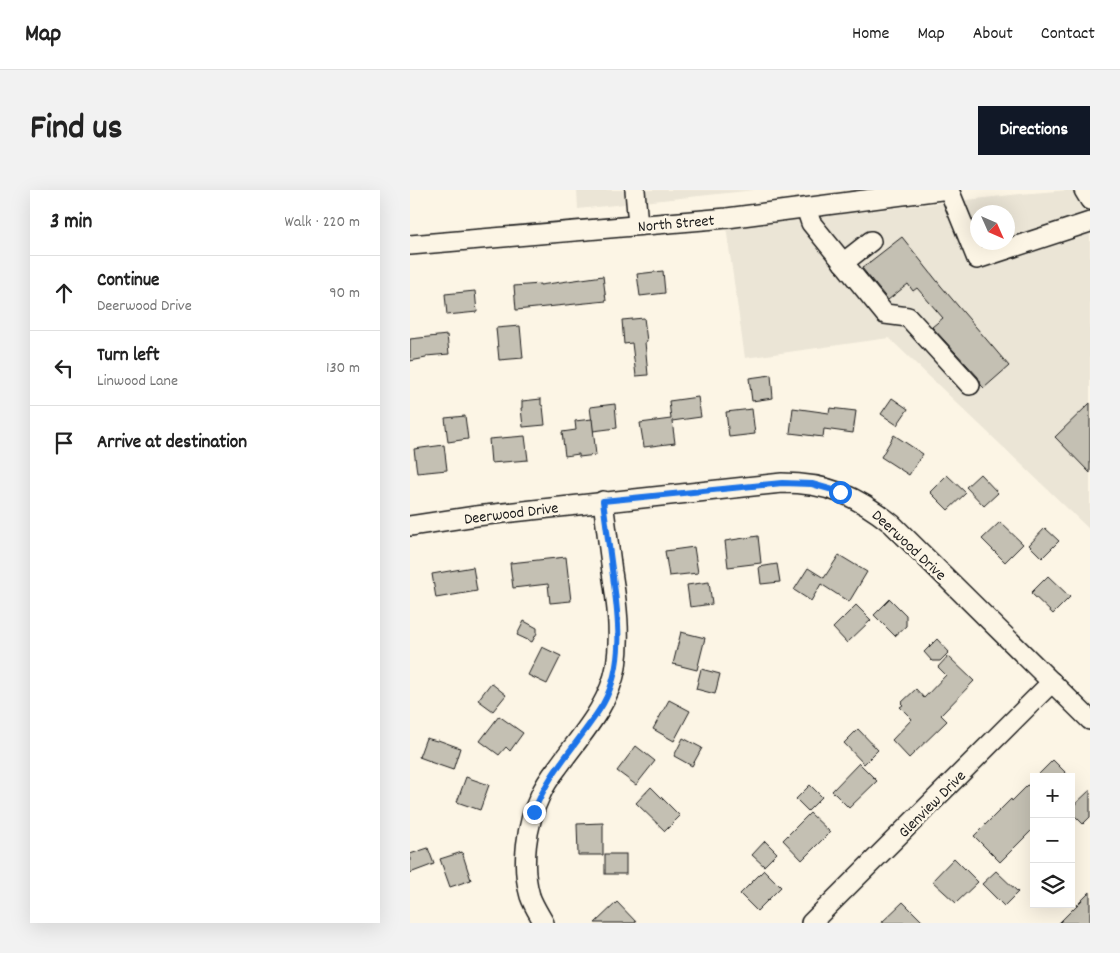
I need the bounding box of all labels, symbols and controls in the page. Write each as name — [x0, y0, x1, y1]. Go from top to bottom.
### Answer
text: Map — [25, 18, 61, 52]
text: Home — [852, 22, 889, 47]
text: Map — [917, 22, 945, 47]
text: About — [973, 22, 1013, 47]
text: Contact — [1041, 22, 1095, 47]
text: Find us — [30, 105, 122, 155]
button: Directions — [978, 106, 1090, 155]
north arrow — [970, 205, 1015, 250]
text: 3 min — [50, 208, 92, 238]
street label: North Street — [637, 210, 716, 239]
text: Walk · 220 m — [285, 211, 360, 234]
text: Continue — [97, 268, 159, 295]
icon: ahead — [50, 279, 78, 307]
text: 90 m — [329, 282, 360, 305]
text: Deerwood Drive — [97, 295, 192, 318]
text: Turn left — [97, 343, 160, 370]
icon: left — [50, 354, 78, 382]
text: 130 m — [326, 357, 360, 380]
text: Linwood Lane — [97, 370, 178, 393]
icon: arrive — [50, 429, 78, 457]
text: Arrive at destination — [97, 430, 247, 457]
route start — [829, 481, 852, 504]
street label: Deerwood Drive — [463, 497, 560, 532]
street label: Deerwood Drive — [866, 505, 951, 587]
street label: Glenview Drive — [894, 766, 972, 844]
map controls — [1030, 773, 1075, 908]
button: + — [1030, 773, 1075, 818]
route end — [523, 801, 546, 824]
button: − — [1030, 818, 1075, 863]
button: layers — [1030, 863, 1075, 908]

